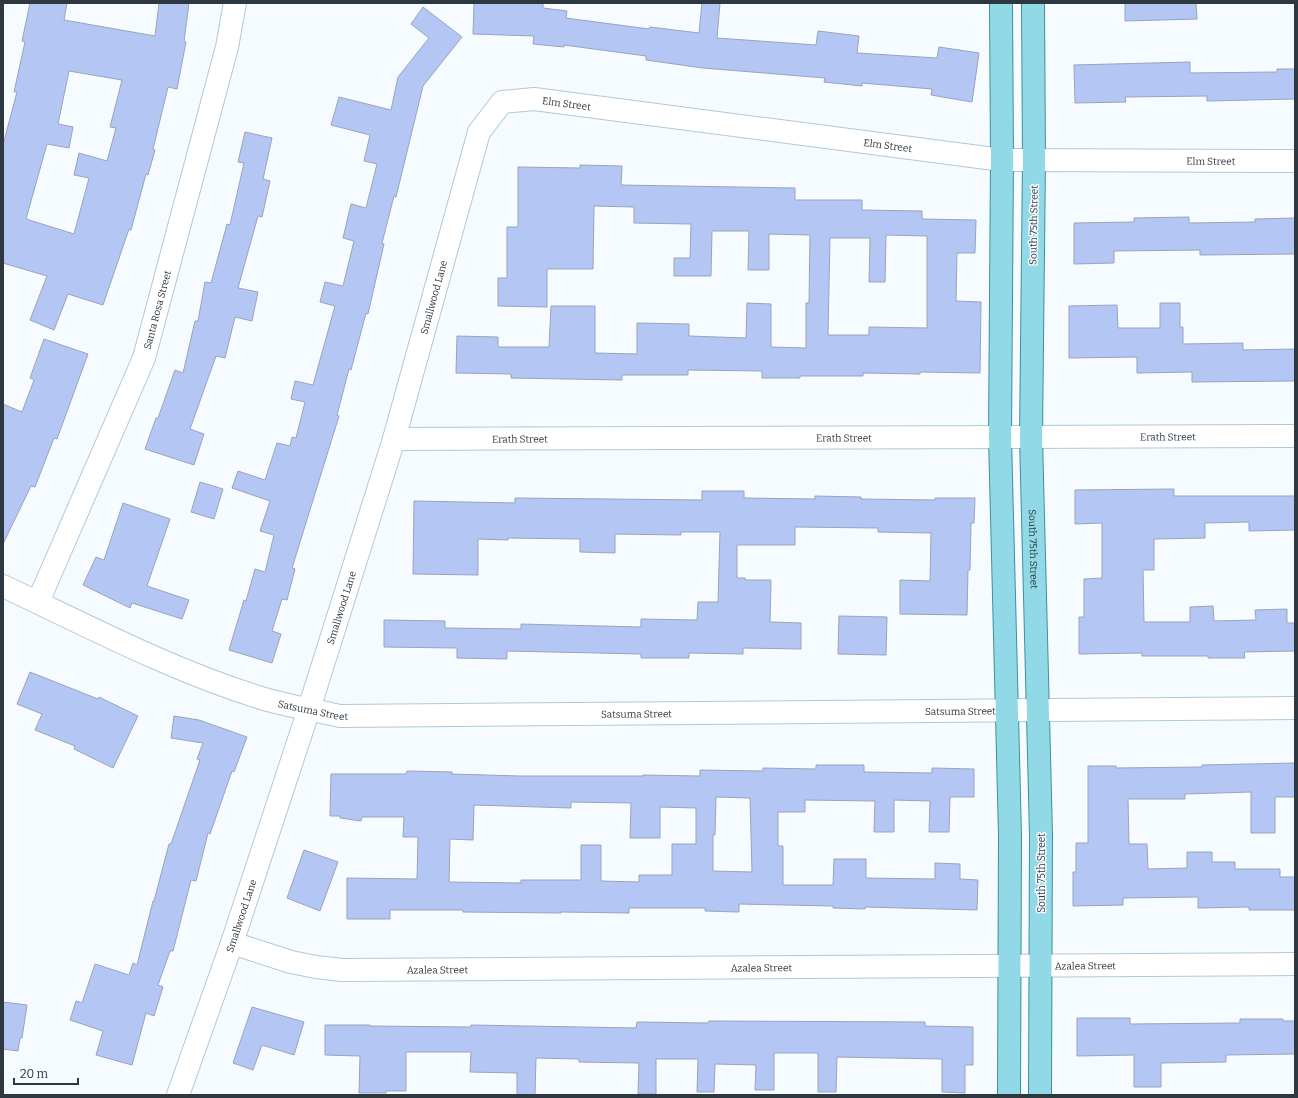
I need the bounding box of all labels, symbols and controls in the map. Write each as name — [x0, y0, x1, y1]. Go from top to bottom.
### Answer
street label: Elm Street — [541, 95, 592, 113]
street label: Elm Street — [863, 137, 913, 155]
street label: Elm Street — [1186, 156, 1236, 168]
street label: South 75th Street — [1027, 185, 1041, 265]
street label: Smallwood Lane — [418, 259, 450, 336]
street label: Santa Rosa Street — [142, 269, 174, 351]
street label: Erath Street — [1140, 431, 1196, 444]
street label: Erath Street — [816, 432, 872, 445]
street label: Erath Street — [492, 433, 548, 446]
street label: South 75th Street — [1026, 509, 1040, 589]
street label: Smallwood Lane — [325, 570, 359, 646]
street label: Satsuma Street — [277, 698, 348, 723]
street label: Satsuma Street — [925, 706, 996, 718]
street label: Satsuma Street — [601, 708, 672, 721]
street label: South 75th Street — [1036, 833, 1048, 913]
street label: Smallwood Lane — [224, 878, 260, 954]
street label: Azalea Street — [1055, 960, 1116, 973]
street label: Azalea Street — [731, 962, 792, 975]
street label: Azalea Street — [407, 964, 468, 977]
scale bar — [14, 1060, 78, 1086]
text: 20 m — [20, 1067, 49, 1081]

